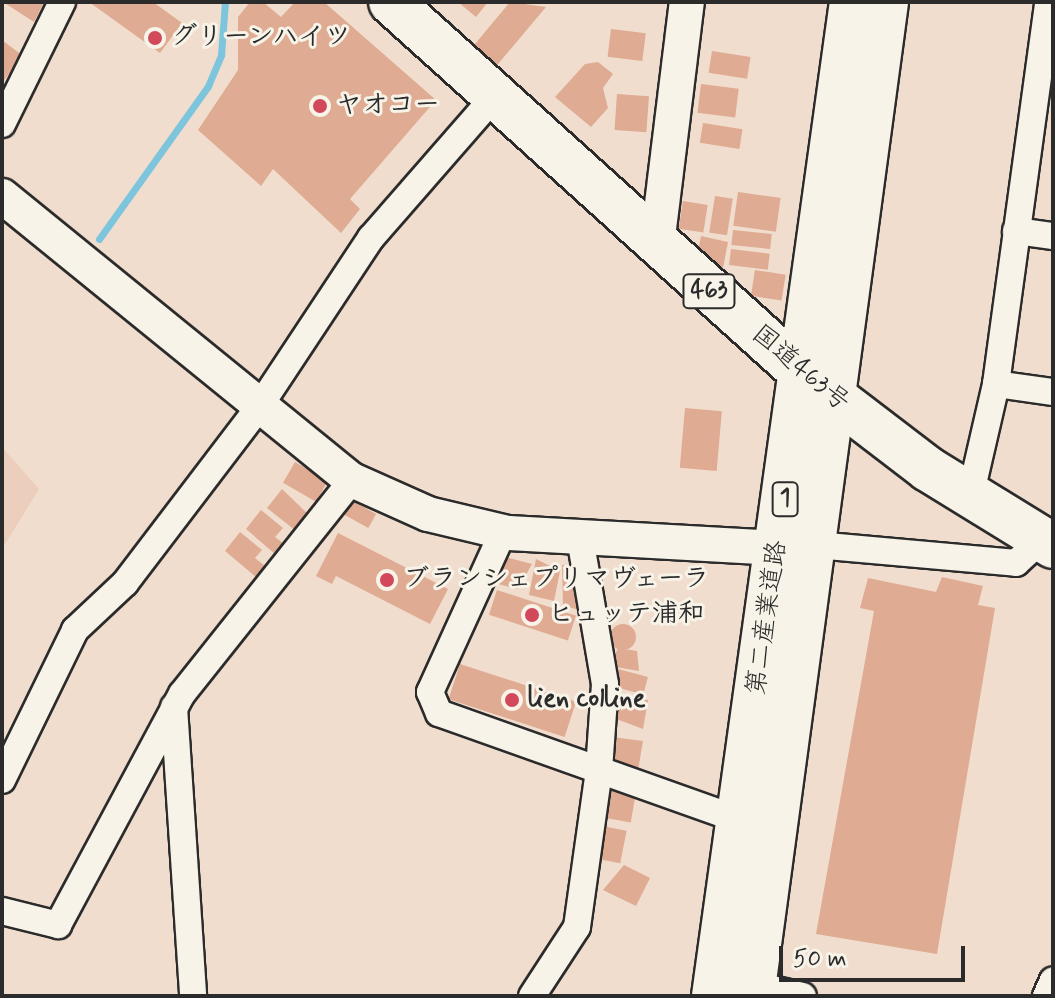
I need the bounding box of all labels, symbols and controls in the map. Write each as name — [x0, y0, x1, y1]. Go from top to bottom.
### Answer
place label: グリーンハイツ — [171, 22, 353, 54]
marker: グリーンハイツ — [146, 29, 164, 47]
place label: ヤオコー — [336, 90, 440, 122]
marker: ヤオコー — [311, 97, 329, 115]
road number: 463 — [681, 271, 737, 311]
street label: 国道463号 — [745, 319, 855, 419]
road number: 1 — [771, 479, 799, 519]
street label: 第二産業道路 — [742, 539, 794, 697]
place label: ブランシェプリマヴェーラ — [403, 564, 713, 596]
marker: ブランシェプリマヴェーラ — [378, 571, 396, 589]
place label: ヒュッテ浦和 — [548, 599, 704, 631]
marker: ヒュッテ浦和 — [523, 606, 541, 624]
place label: lien colline — [528, 684, 645, 716]
marker: lien colline — [503, 691, 521, 709]
scale bar — [783, 930, 969, 980]
text: 50 m — [793, 944, 847, 975]

